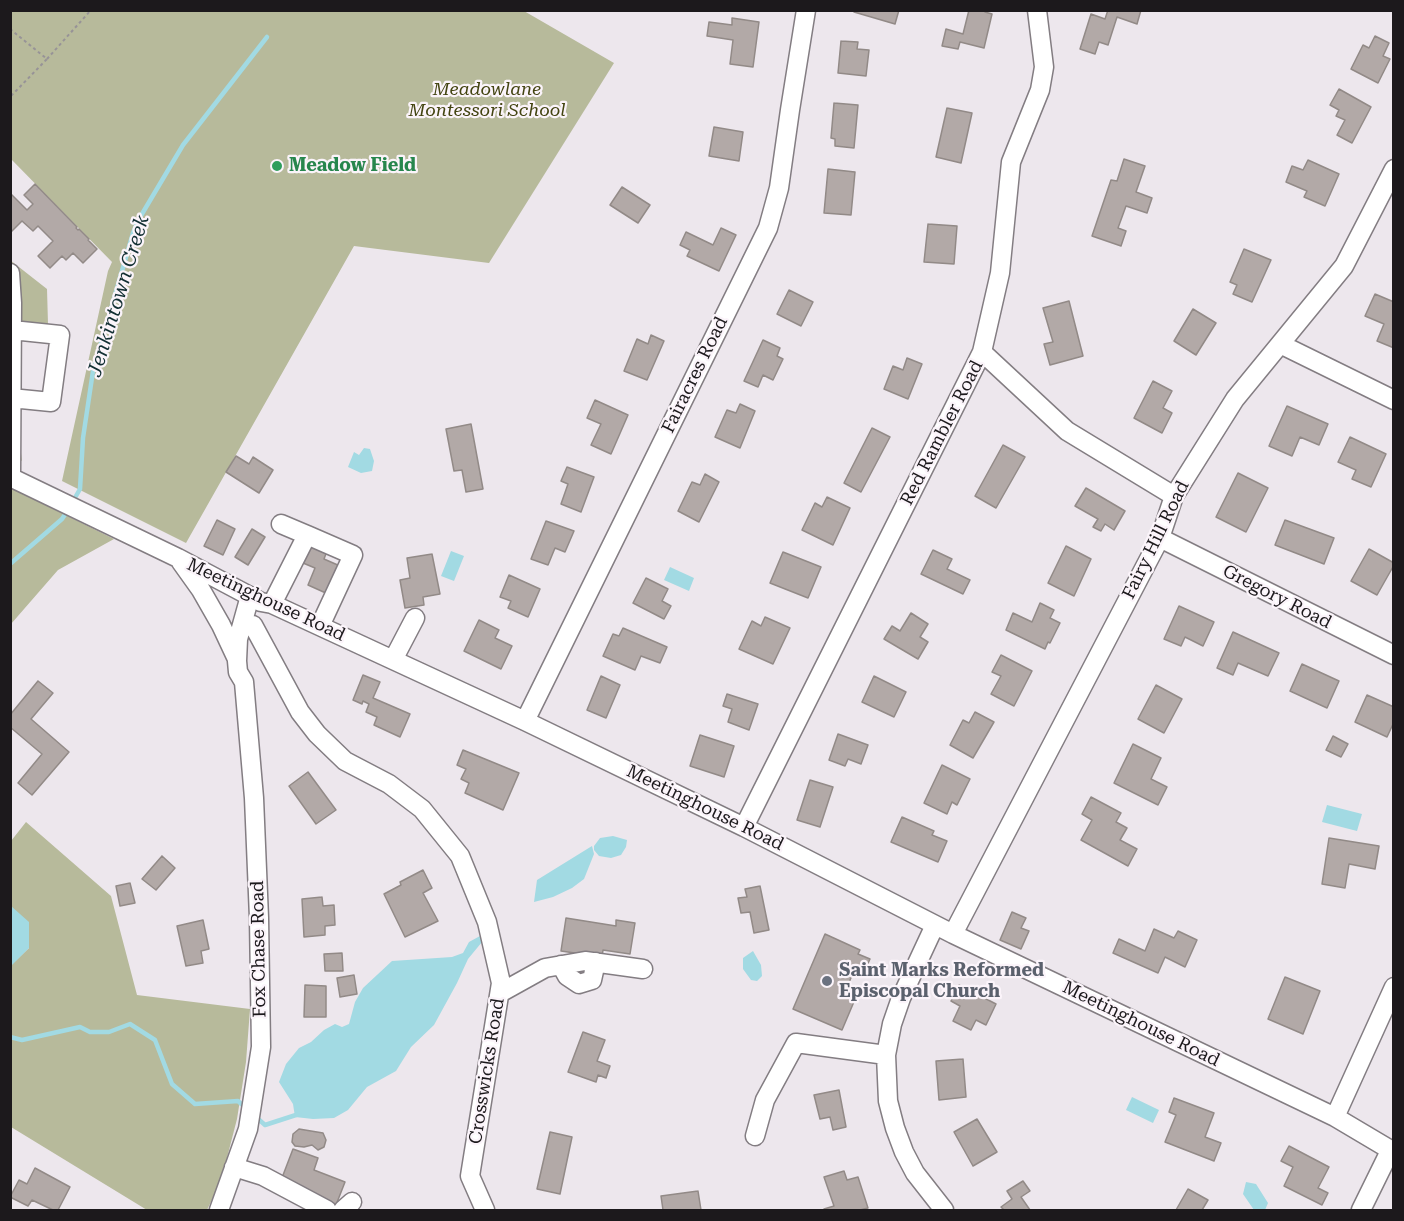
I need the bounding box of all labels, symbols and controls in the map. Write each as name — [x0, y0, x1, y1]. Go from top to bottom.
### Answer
park label: Meadowlane Montessori School — [408, 79, 566, 122]
place label: Meadow Field — [289, 155, 416, 177]
marker: Meadow Field — [270, 159, 284, 173]
water label: Jenkintown Creek — [83, 212, 155, 380]
street label: Fairacres Road — [658, 313, 732, 437]
street label: Red Rambler Road — [896, 357, 988, 509]
street label: Fairy Hill Road — [1118, 477, 1194, 603]
street label: Meetinghouse Road — [183, 554, 349, 646]
street label: Gregory Road — [1219, 560, 1335, 634]
street label: Meetinghouse Road — [623, 761, 787, 855]
street label: Fox Chase Road — [247, 880, 271, 1018]
place label: Saint Marks Reformed Episcopal Church — [839, 960, 1044, 1002]
marker: Saint Marks Reformed Episcopal Church — [820, 974, 834, 988]
street label: Meetinghouse Road — [1059, 977, 1223, 1071]
street label: Crosswicks Road — [465, 996, 509, 1146]

